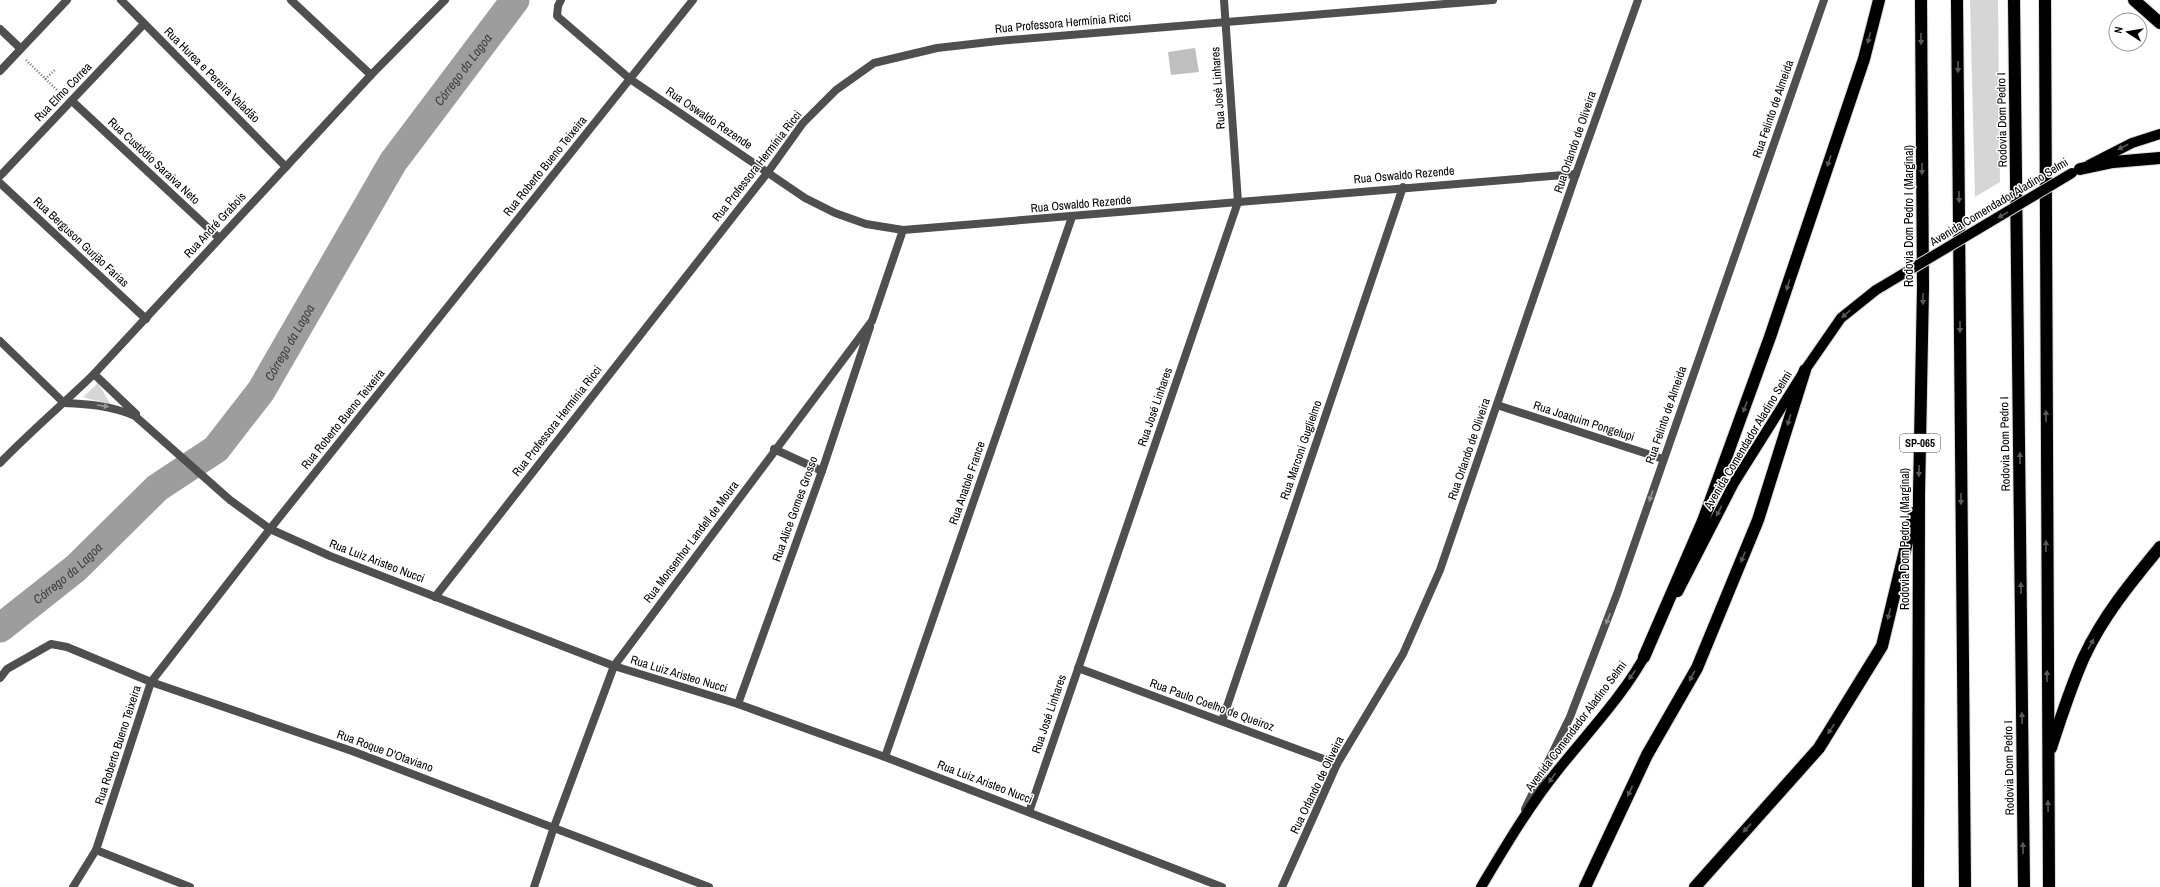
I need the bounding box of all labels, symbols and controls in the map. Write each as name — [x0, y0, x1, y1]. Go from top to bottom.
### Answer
street label: Rua Professora Hermínia Ricci — [994, 9, 1132, 37]
north arrow — [2108, 12, 2148, 52]
street label: Rua Hurea e Pereira Valadão — [161, 24, 263, 126]
text: N — [2111, 25, 2126, 35]
water label: Córrego da Lagoa — [430, 30, 496, 109]
one-way arrow — [1866, 32, 1872, 44]
one-way arrow — [1918, 33, 1925, 45]
street label: Rua José Linhares — [1207, 46, 1229, 130]
street label: Rua Felinto de Almeida — [1749, 58, 1797, 160]
street label: Rua Elmo Correa — [31, 59, 96, 125]
one-way arrow — [1955, 61, 1961, 74]
street label: Rodovia Dom Pedro I — [1993, 73, 2011, 167]
street label: Rua Oswaldo Rezende — [663, 83, 755, 153]
street label: Rua Orlando de Oliveira — [1550, 88, 1600, 195]
street label: Rua Professora Hermínia Ricci — [709, 107, 805, 225]
street label: Rua Roberto Bueno Teixeira — [500, 112, 591, 219]
street label: Rua Custódio Saraiva Neto — [105, 114, 203, 208]
one-way arrow — [2118, 144, 2129, 150]
street label: Rodovia Dom Pedro I (Marginal) — [1901, 145, 1917, 287]
street label: Avenida Comendador Aladino Selmi — [1926, 154, 2071, 250]
one-way arrow — [1826, 156, 1832, 168]
street label: Rua Oswaldo Rezende — [1353, 163, 1455, 187]
one-way arrow — [1919, 163, 1926, 175]
street label: Rua André Grabois — [180, 189, 250, 261]
one-way arrow — [1956, 191, 1962, 204]
street label: Rua Oswaldo Rezende — [1030, 192, 1132, 216]
street label: Rua Berguson Gurjão Farias — [30, 193, 132, 291]
one-way arrow — [1997, 211, 2009, 218]
one-way arrow — [1784, 279, 1790, 291]
one-way arrow — [1920, 293, 1926, 306]
water label: Córrego da Lagoa — [261, 301, 318, 384]
one-way arrow — [1840, 310, 1851, 319]
one-way arrow — [1957, 321, 1963, 334]
street label: Rua Professora Hermínia Ricci — [509, 362, 605, 480]
street label: Rua Felinto de Almeida — [1642, 364, 1690, 466]
street label: Rua Roberto Bueno Teixeira — [298, 365, 389, 472]
street label: Rua José Linhares — [1134, 365, 1176, 449]
street label: Avenida Comendador Aladino Selmi — [1700, 368, 1796, 513]
street label: Rua Orlando de Oliveira — [1444, 395, 1494, 502]
street label: Rua Joaquim Pongelupi — [1531, 397, 1637, 445]
street label: Rodovia Dom Pedro I — [1996, 397, 2014, 491]
street label: Rua Marconi Guglielmo — [1277, 398, 1325, 502]
one-way arrow — [1742, 402, 1748, 414]
one-way arrow — [97, 403, 109, 409]
one-way arrow — [2043, 409, 2049, 422]
one-way arrow — [1786, 415, 1792, 427]
road number: SP-065 — [1900, 434, 1940, 452]
street label: Rua Anatole France — [945, 439, 989, 527]
one-way arrow — [2017, 451, 2023, 464]
street label: Rua Alice Gomes Grosso — [768, 454, 822, 564]
one-way arrow — [1916, 465, 1923, 477]
street label: Rodovia Dom Pedro I (Marginal) — [1897, 468, 1913, 610]
street label: Rua Monsenhor Landell de Moura — [640, 477, 742, 606]
one-way arrow — [1648, 491, 1654, 503]
one-way arrow — [1958, 493, 1965, 505]
one-way arrow — [1716, 505, 1723, 517]
street label: Rua Luiz Aristeo Nucci — [327, 535, 427, 587]
water label: Córrego da Lagoa — [30, 539, 106, 608]
one-way arrow — [2043, 539, 2049, 552]
one-way arrow — [1739, 551, 1745, 563]
one-way arrow — [2018, 581, 2024, 594]
one-way arrow — [1886, 607, 1892, 620]
one-way arrow — [1604, 613, 1610, 625]
one-way arrow — [2088, 638, 2095, 650]
street label: Rua Luiz Aristeo Nucci — [629, 652, 729, 696]
street label: Avenida Comendador Aladino Selmi — [1521, 658, 1630, 795]
one-way arrow — [2044, 669, 2050, 682]
one-way arrow — [1628, 670, 1636, 680]
one-way arrow — [1688, 670, 1695, 682]
street label: Rua José Linhares — [1028, 672, 1070, 756]
street label: Rua Paulo Coelho de Queiroz — [1148, 675, 1276, 735]
street label: Rua Roberto Bueno Teixeira — [91, 683, 145, 807]
one-way arrow — [2019, 711, 2025, 724]
street label: Rodovia Dom Pedro I — [2000, 721, 2018, 815]
one-way arrow — [1827, 723, 1835, 734]
street label: Rua Roque D'Otaviano — [335, 726, 435, 776]
street label: Rua Orlando de Oliveira — [1286, 733, 1348, 836]
street label: Rua Luiz Aristeo Nucci — [935, 756, 1035, 808]
one-way arrow — [1548, 772, 1556, 783]
one-way arrow — [1627, 785, 1633, 796]
one-way arrow — [2045, 799, 2051, 812]
one-way arrow — [1743, 823, 1752, 833]
one-way arrow — [2020, 841, 2026, 854]

